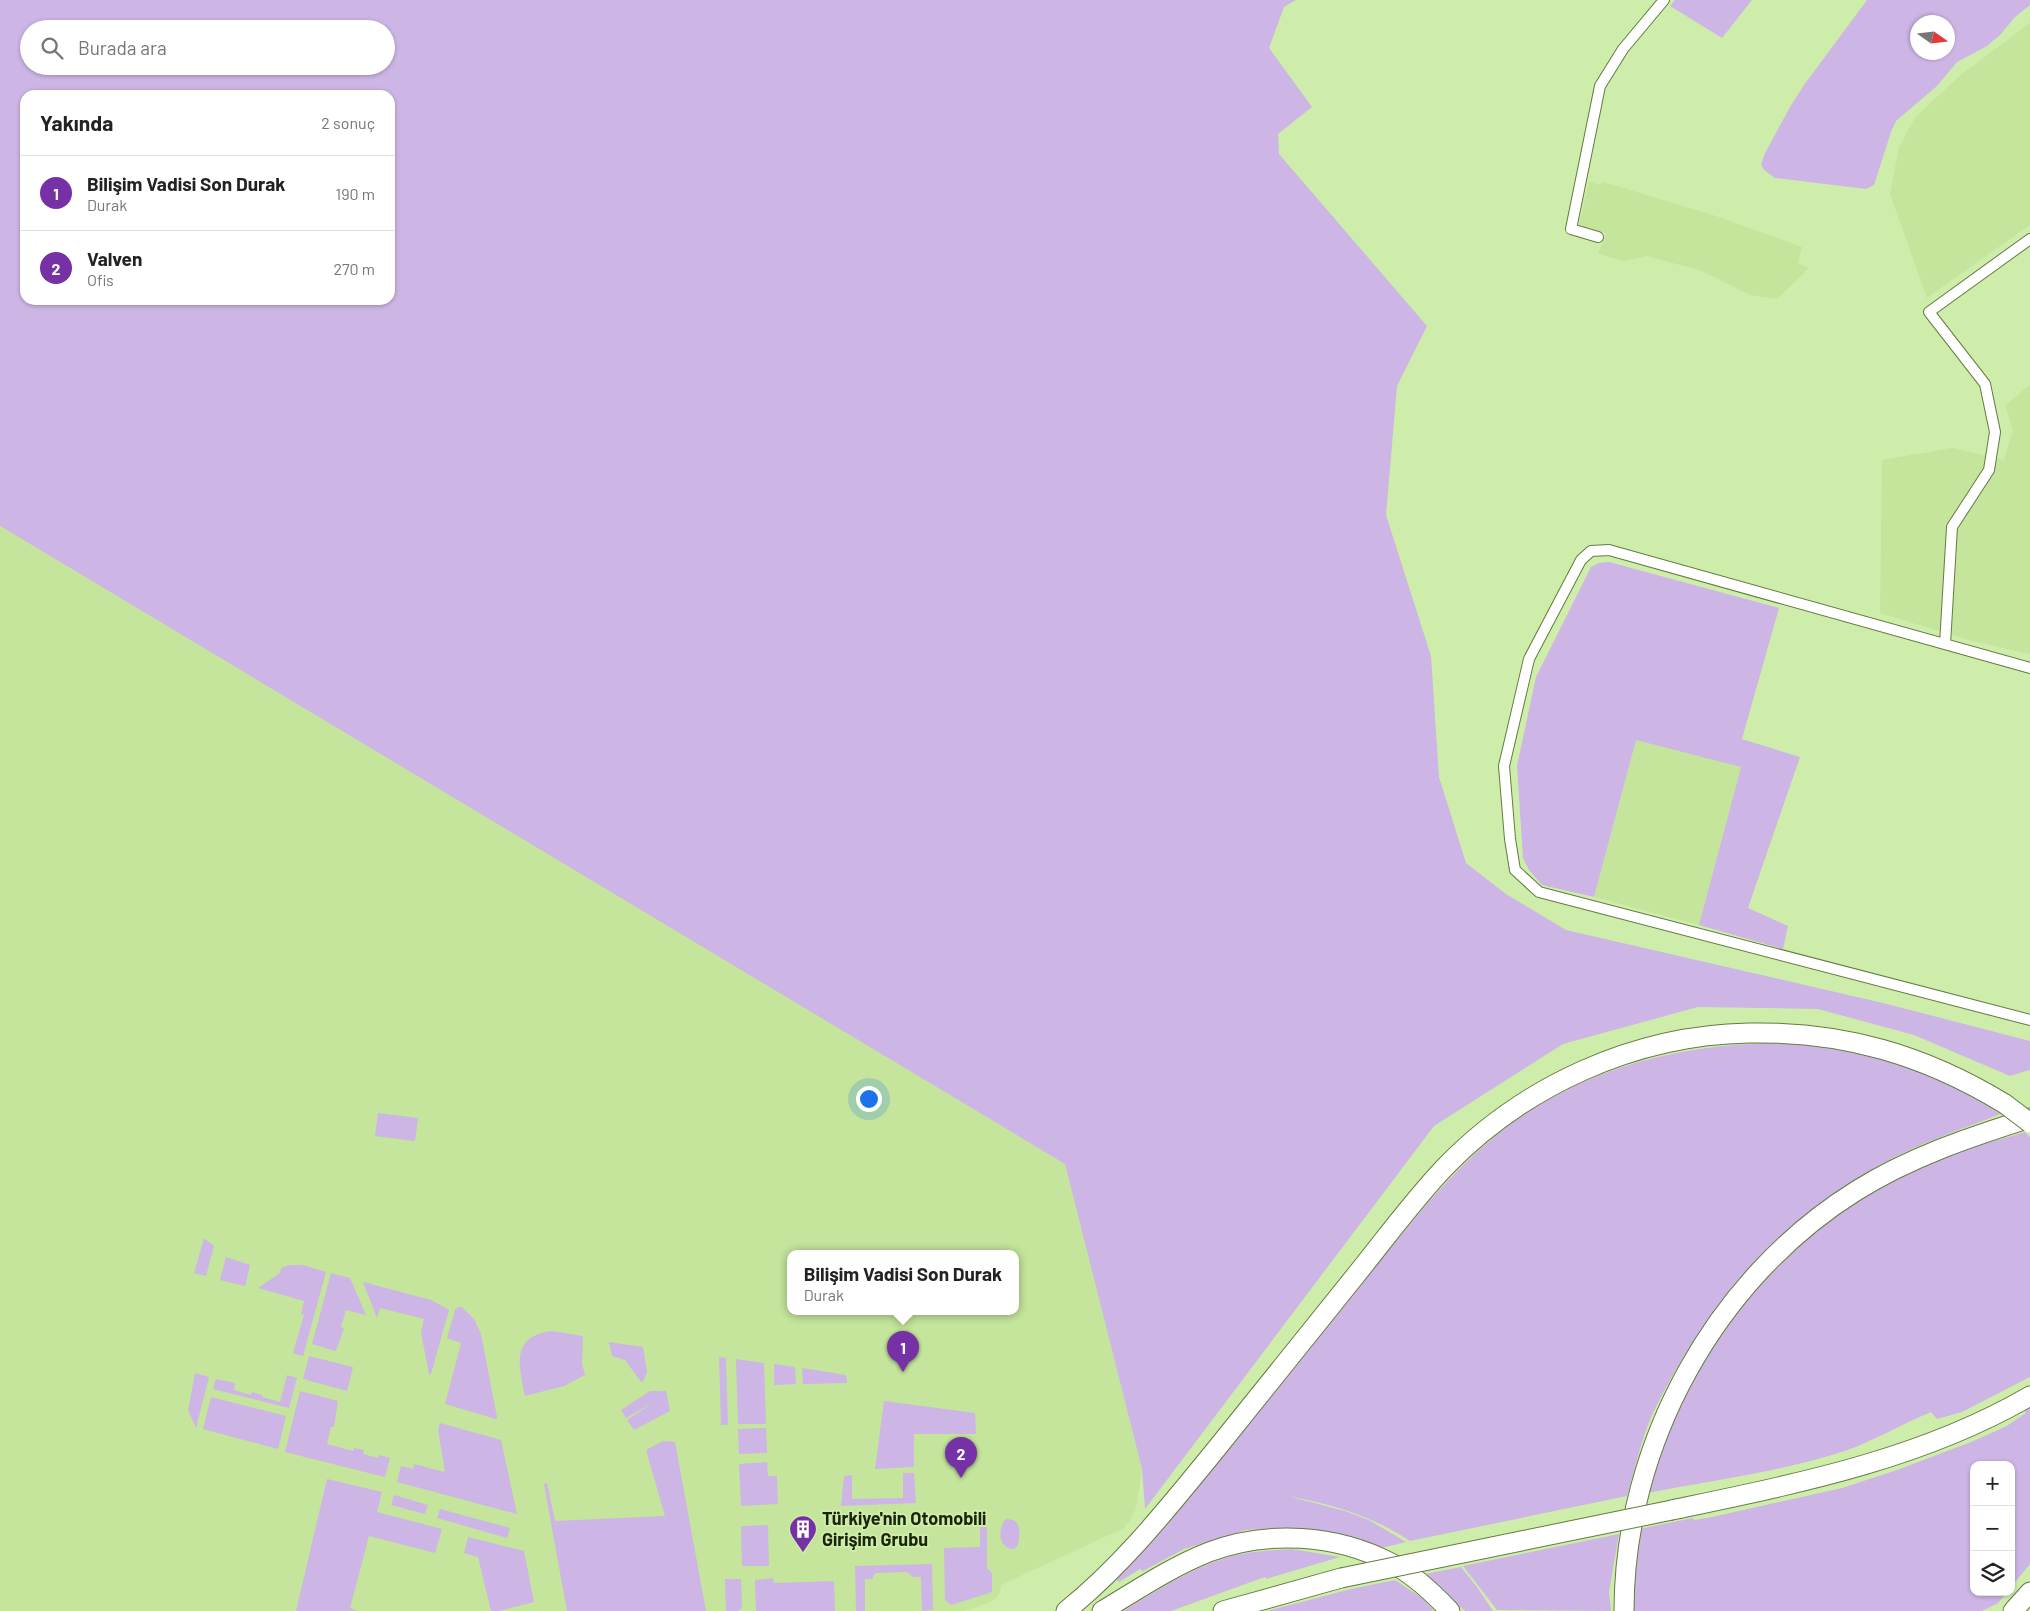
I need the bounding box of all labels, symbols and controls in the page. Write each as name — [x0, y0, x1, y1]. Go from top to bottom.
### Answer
north arrow — [1910, 15, 1955, 60]
search box — [20, 20, 395, 75]
icon: search — [38, 34, 66, 62]
text: Burada ara — [78, 36, 167, 59]
text: Yakında — [40, 110, 113, 135]
text: 2 sonuç — [321, 113, 375, 132]
text: Bilişim Vadisi Son Durak — [87, 172, 285, 195]
text: 1 — [53, 184, 59, 203]
text: 190 m — [336, 184, 375, 203]
text: Durak — [87, 195, 127, 214]
text: Valven — [87, 247, 142, 270]
text: 2 — [52, 259, 60, 278]
text: 270 m — [333, 259, 375, 278]
text: Ofis — [87, 270, 114, 289]
your location — [856, 1086, 882, 1112]
popup — [787, 1250, 1019, 1315]
text: Bilişim Vadisi Son Durak — [804, 1262, 1002, 1285]
text: Durak — [804, 1285, 844, 1304]
pin: 1 — [887, 1331, 919, 1372]
pin: 2 — [945, 1437, 977, 1478]
map controls — [1970, 1461, 2015, 1596]
button: + — [1970, 1461, 2015, 1506]
button: − — [1970, 1506, 2015, 1551]
place label: Türkiye'nin Otomobili Girişim Grubu — [822, 1507, 986, 1550]
building icon: Türkiye'nin Otomobili Girişim Grubu — [788, 1514, 818, 1553]
button: layers — [1970, 1551, 2015, 1596]

